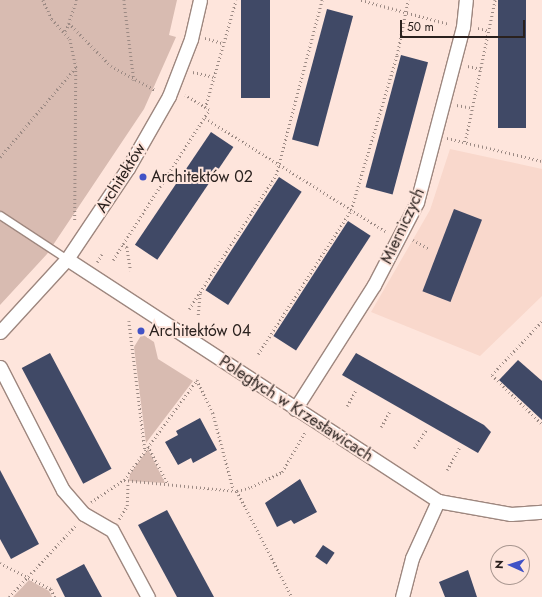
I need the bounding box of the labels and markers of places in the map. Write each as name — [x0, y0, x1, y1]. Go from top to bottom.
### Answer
place label: Architektów 02 — [151, 167, 253, 187]
marker: Architektów 02 — [138, 172, 148, 182]
place label: Architektów 04 — [149, 321, 251, 341]
marker: Architektów 04 — [136, 326, 146, 336]

